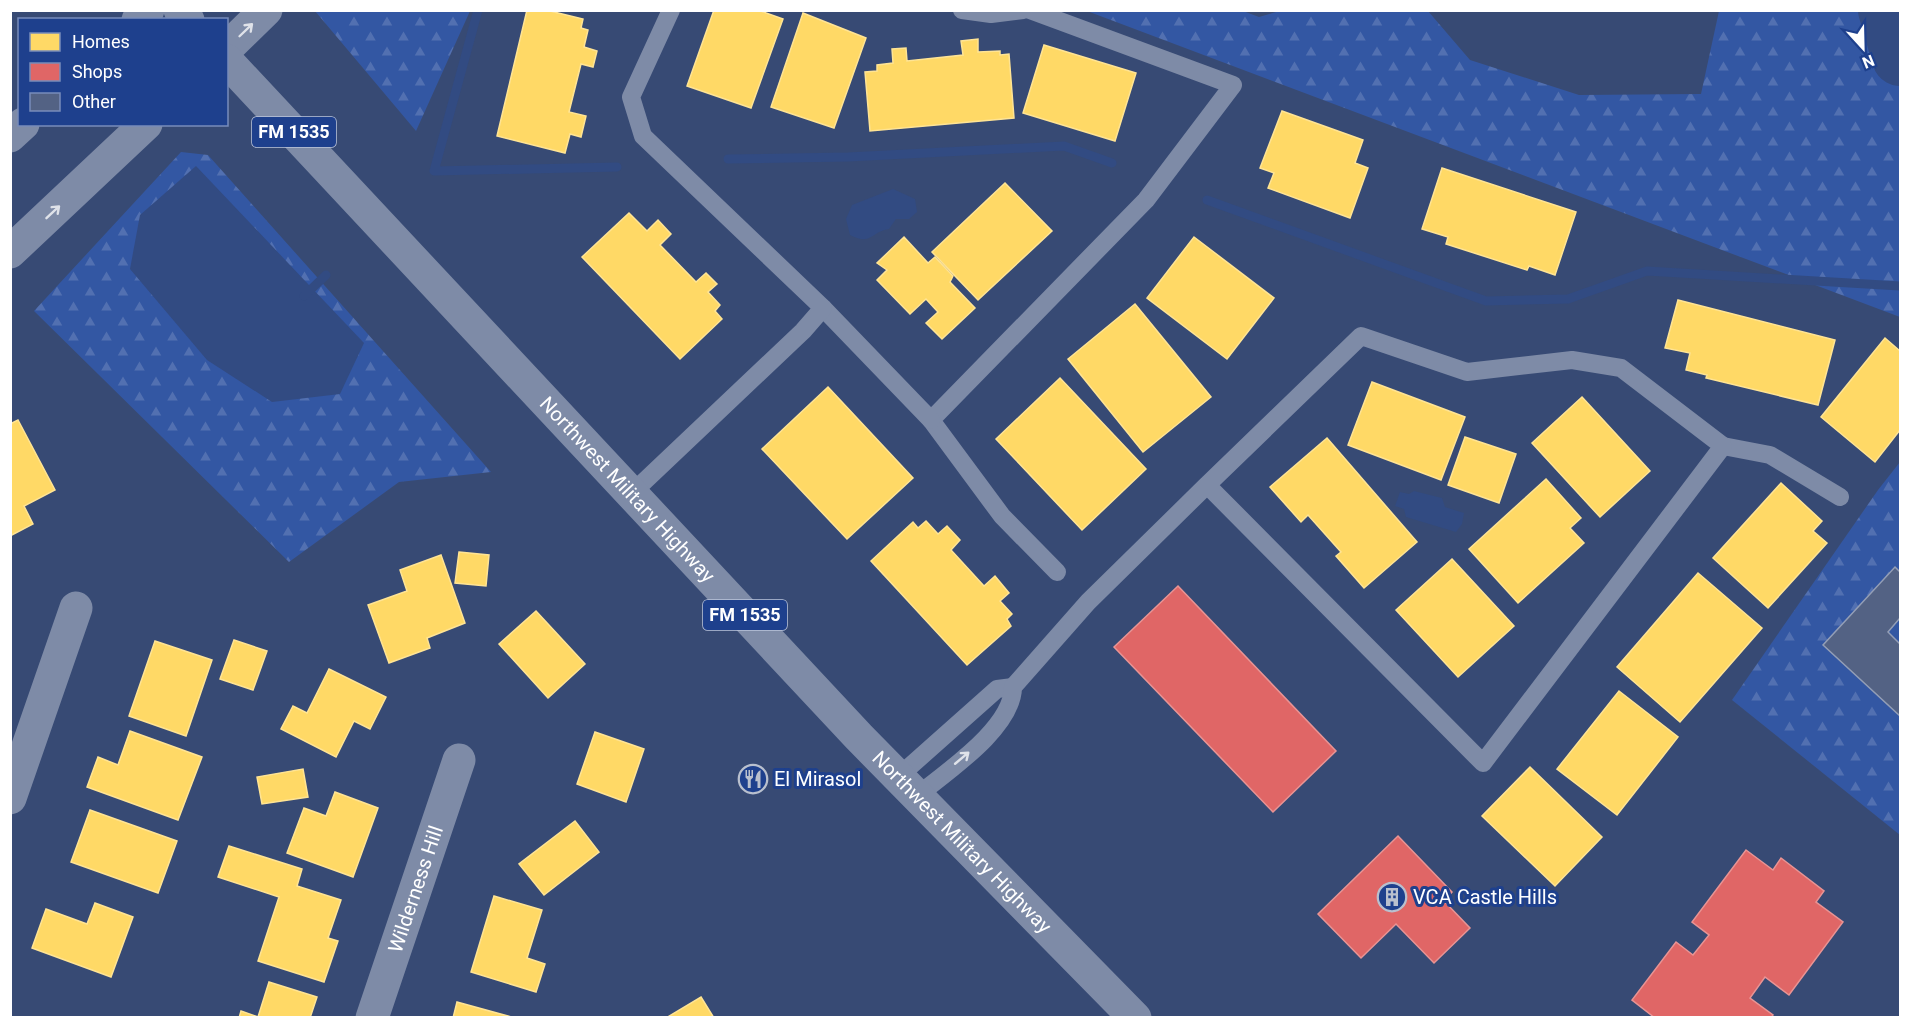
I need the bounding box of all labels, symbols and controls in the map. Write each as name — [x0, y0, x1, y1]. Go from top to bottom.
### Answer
legend — [18, 18, 228, 126]
north arrow — [1833, 18, 1893, 78]
one-way arrow — [239, 22, 254, 37]
text: Homes — [72, 31, 130, 52]
text: N — [1860, 51, 1877, 72]
text: Shops — [72, 61, 122, 82]
text: Other — [72, 91, 116, 112]
road number: FM 1535 — [252, 117, 336, 147]
one-way arrow — [46, 205, 61, 219]
street label: Northwest Military Highway — [535, 392, 721, 588]
road number: FM 1535 — [703, 600, 787, 630]
street label: Northwest Military Highway — [868, 746, 1057, 938]
one-way arrow — [954, 752, 970, 765]
restaurant icon: El Mirasol — [737, 763, 769, 795]
place label: El Mirasol — [774, 767, 861, 791]
street label: Wilderness Hill — [383, 823, 448, 956]
building icon: VCA Castle Hills — [1376, 881, 1408, 913]
place label: VCA Castle Hills — [1413, 885, 1557, 909]

